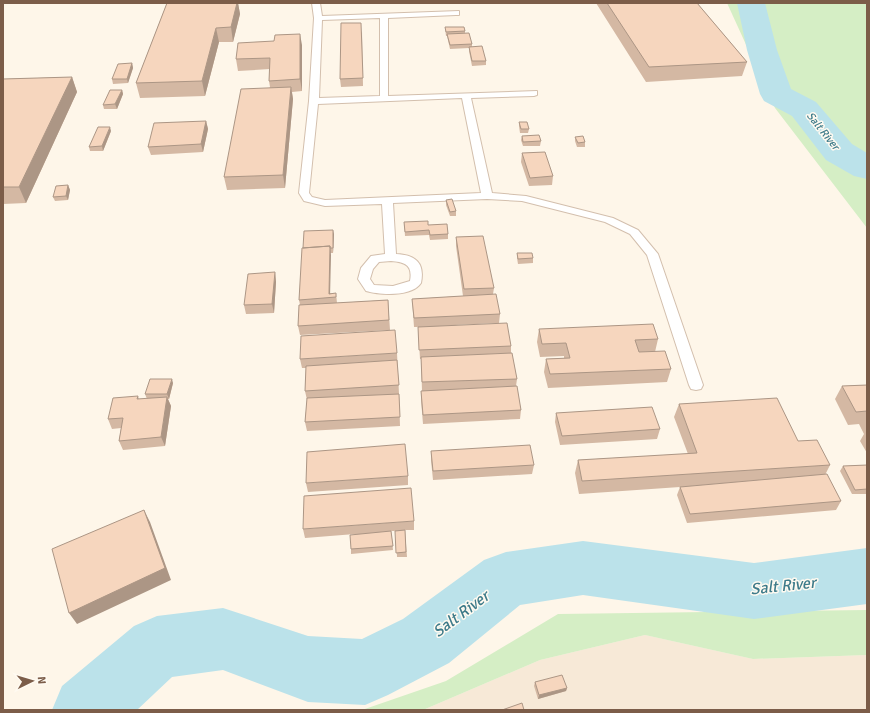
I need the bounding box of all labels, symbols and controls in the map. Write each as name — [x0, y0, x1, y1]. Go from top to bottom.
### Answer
water label: Salt River — [804, 109, 843, 154]
water label: Salt River — [749, 572, 819, 599]
water label: Salt River — [429, 585, 495, 642]
north arrow — [12, 661, 52, 701]
text: N — [35, 676, 48, 685]

